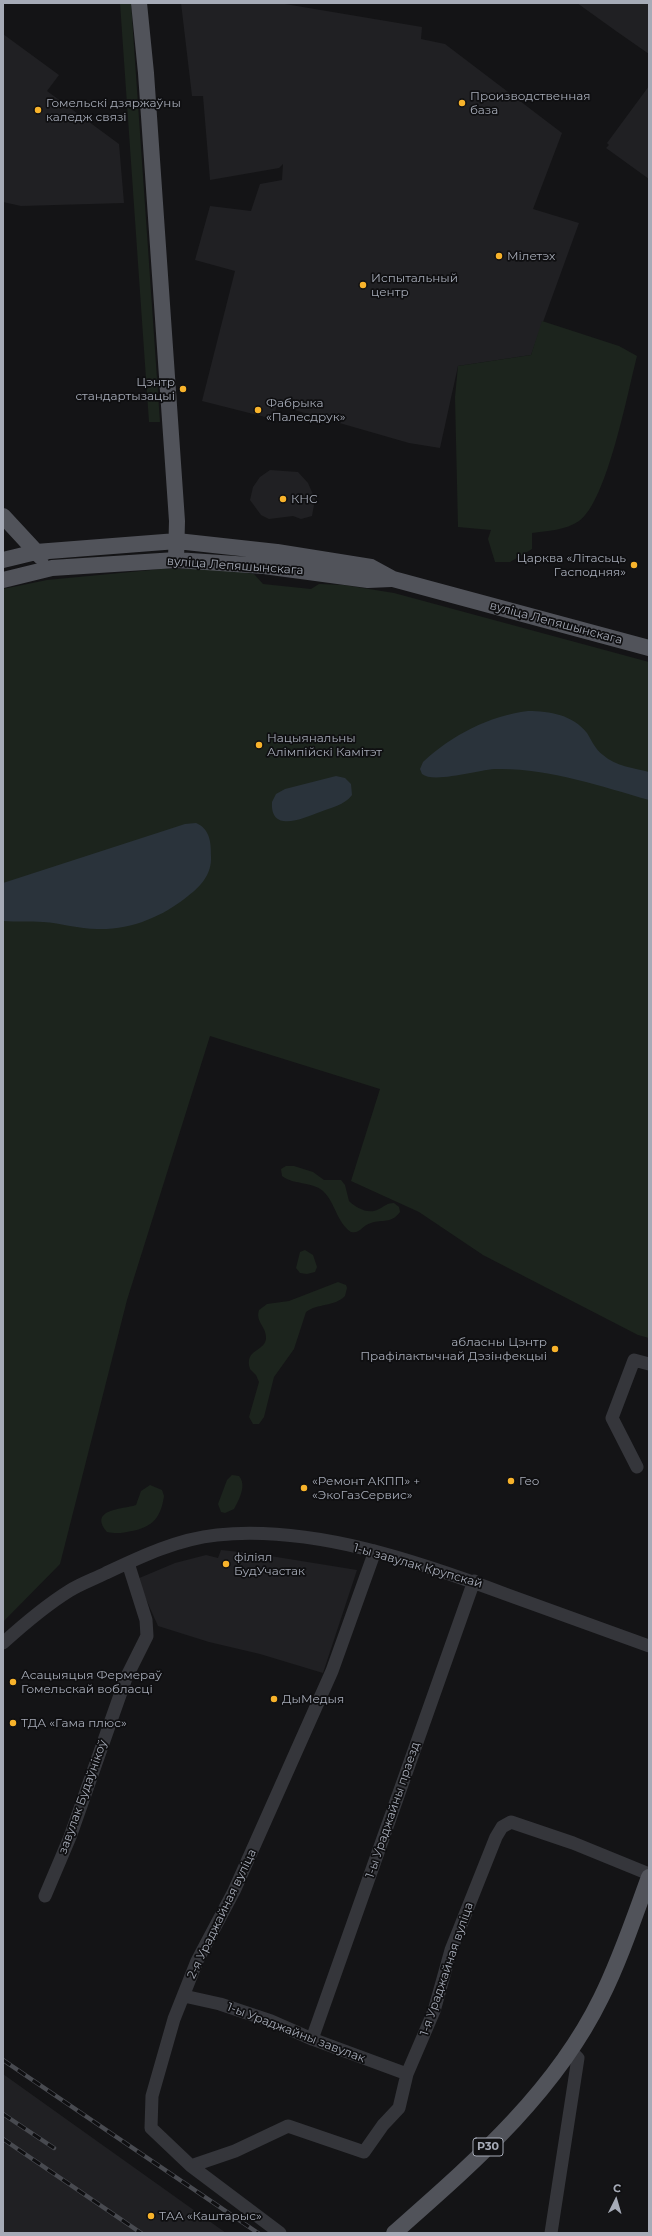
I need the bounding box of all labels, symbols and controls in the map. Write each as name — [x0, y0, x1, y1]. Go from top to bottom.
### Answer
place label: Производственная база — [470, 89, 591, 117]
place label: Гомельскі дзяржаўны каледж связі — [46, 96, 181, 124]
marker: Производственная база — [457, 98, 467, 108]
marker: Гомельскі дзяржаўны каледж связі — [33, 105, 43, 115]
place label: Мілетэх — [507, 249, 555, 263]
marker: Мілетэх — [494, 251, 504, 261]
place label: Испытальный центр — [371, 271, 458, 299]
marker: Испытальный центр — [358, 280, 368, 290]
place label: Цэнтр стандартызацыі — [75, 375, 175, 403]
marker: Цэнтр стандартызацыі — [178, 384, 188, 394]
place label: Фабрыка «Палесдрук» — [266, 396, 345, 424]
marker: Фабрыка «Палесдрук» — [253, 405, 263, 415]
place label: КНС — [291, 492, 318, 506]
marker: КНС — [278, 494, 288, 504]
place label: Царква «Літасьць Гасподняя» — [517, 551, 626, 579]
street label: вуліца Лепяшынскага — [166, 554, 304, 578]
marker: Царква «Літасьць Гасподняя» — [629, 560, 639, 570]
street label: вуліца Лепяшынскага — [488, 598, 624, 648]
place label: Нацыянальны Алімпійскі Камітэт — [267, 731, 382, 759]
marker: Нацыянальны Алімпійскі Камітэт — [254, 740, 264, 750]
place label: абласны Цэнтр Прафілактычнай Дэзінфекцыі — [360, 1335, 547, 1363]
marker: абласны Цэнтр Прафілактычнай Дэзінфекцыі — [550, 1344, 560, 1354]
place label: «Ремонт АКПП» + «ЭкоГазСервис» — [312, 1474, 420, 1502]
place label: Гео — [519, 1474, 539, 1488]
marker: Гео — [506, 1476, 516, 1486]
marker: «Ремонт АКПП» + «ЭкоГазСервис» — [299, 1483, 309, 1493]
street label: 1-ы завулак Крупскай — [352, 1541, 484, 1591]
place label: філіял БудУчастак — [234, 1550, 305, 1578]
marker: філіял БудУчастак — [221, 1559, 231, 1569]
place label: Асацыяцыя Фермераў Гомельскай вобласці — [21, 1668, 162, 1696]
marker: Асацыяцыя Фермераў Гомельскай вобласці — [8, 1677, 18, 1687]
place label: ДыМедыя — [282, 1692, 344, 1706]
marker: ДыМедыя — [269, 1694, 279, 1704]
place label: ТДА «Гама плюс» — [21, 1716, 127, 1730]
marker: ТДА «Гама плюс» — [8, 1718, 18, 1728]
street label: завулак Будаўнікоў — [56, 1738, 110, 1856]
street label: 1-ы Ураджайны праезд — [363, 1740, 423, 1880]
street label: 2-я Ураджайная вуліца — [184, 1847, 260, 1981]
street label: 1-я Ураджайная вуліца — [417, 1900, 477, 2038]
street label: 1-ы Ураджайны завулак — [225, 2000, 367, 2066]
road number: Р30 — [473, 2138, 503, 2156]
north arrow — [596, 2180, 636, 2220]
text: С — [612, 2181, 622, 2195]
place label: ТАА «Каштарыс» — [159, 2209, 262, 2223]
marker: ТАА «Каштарыс» — [146, 2211, 156, 2221]

